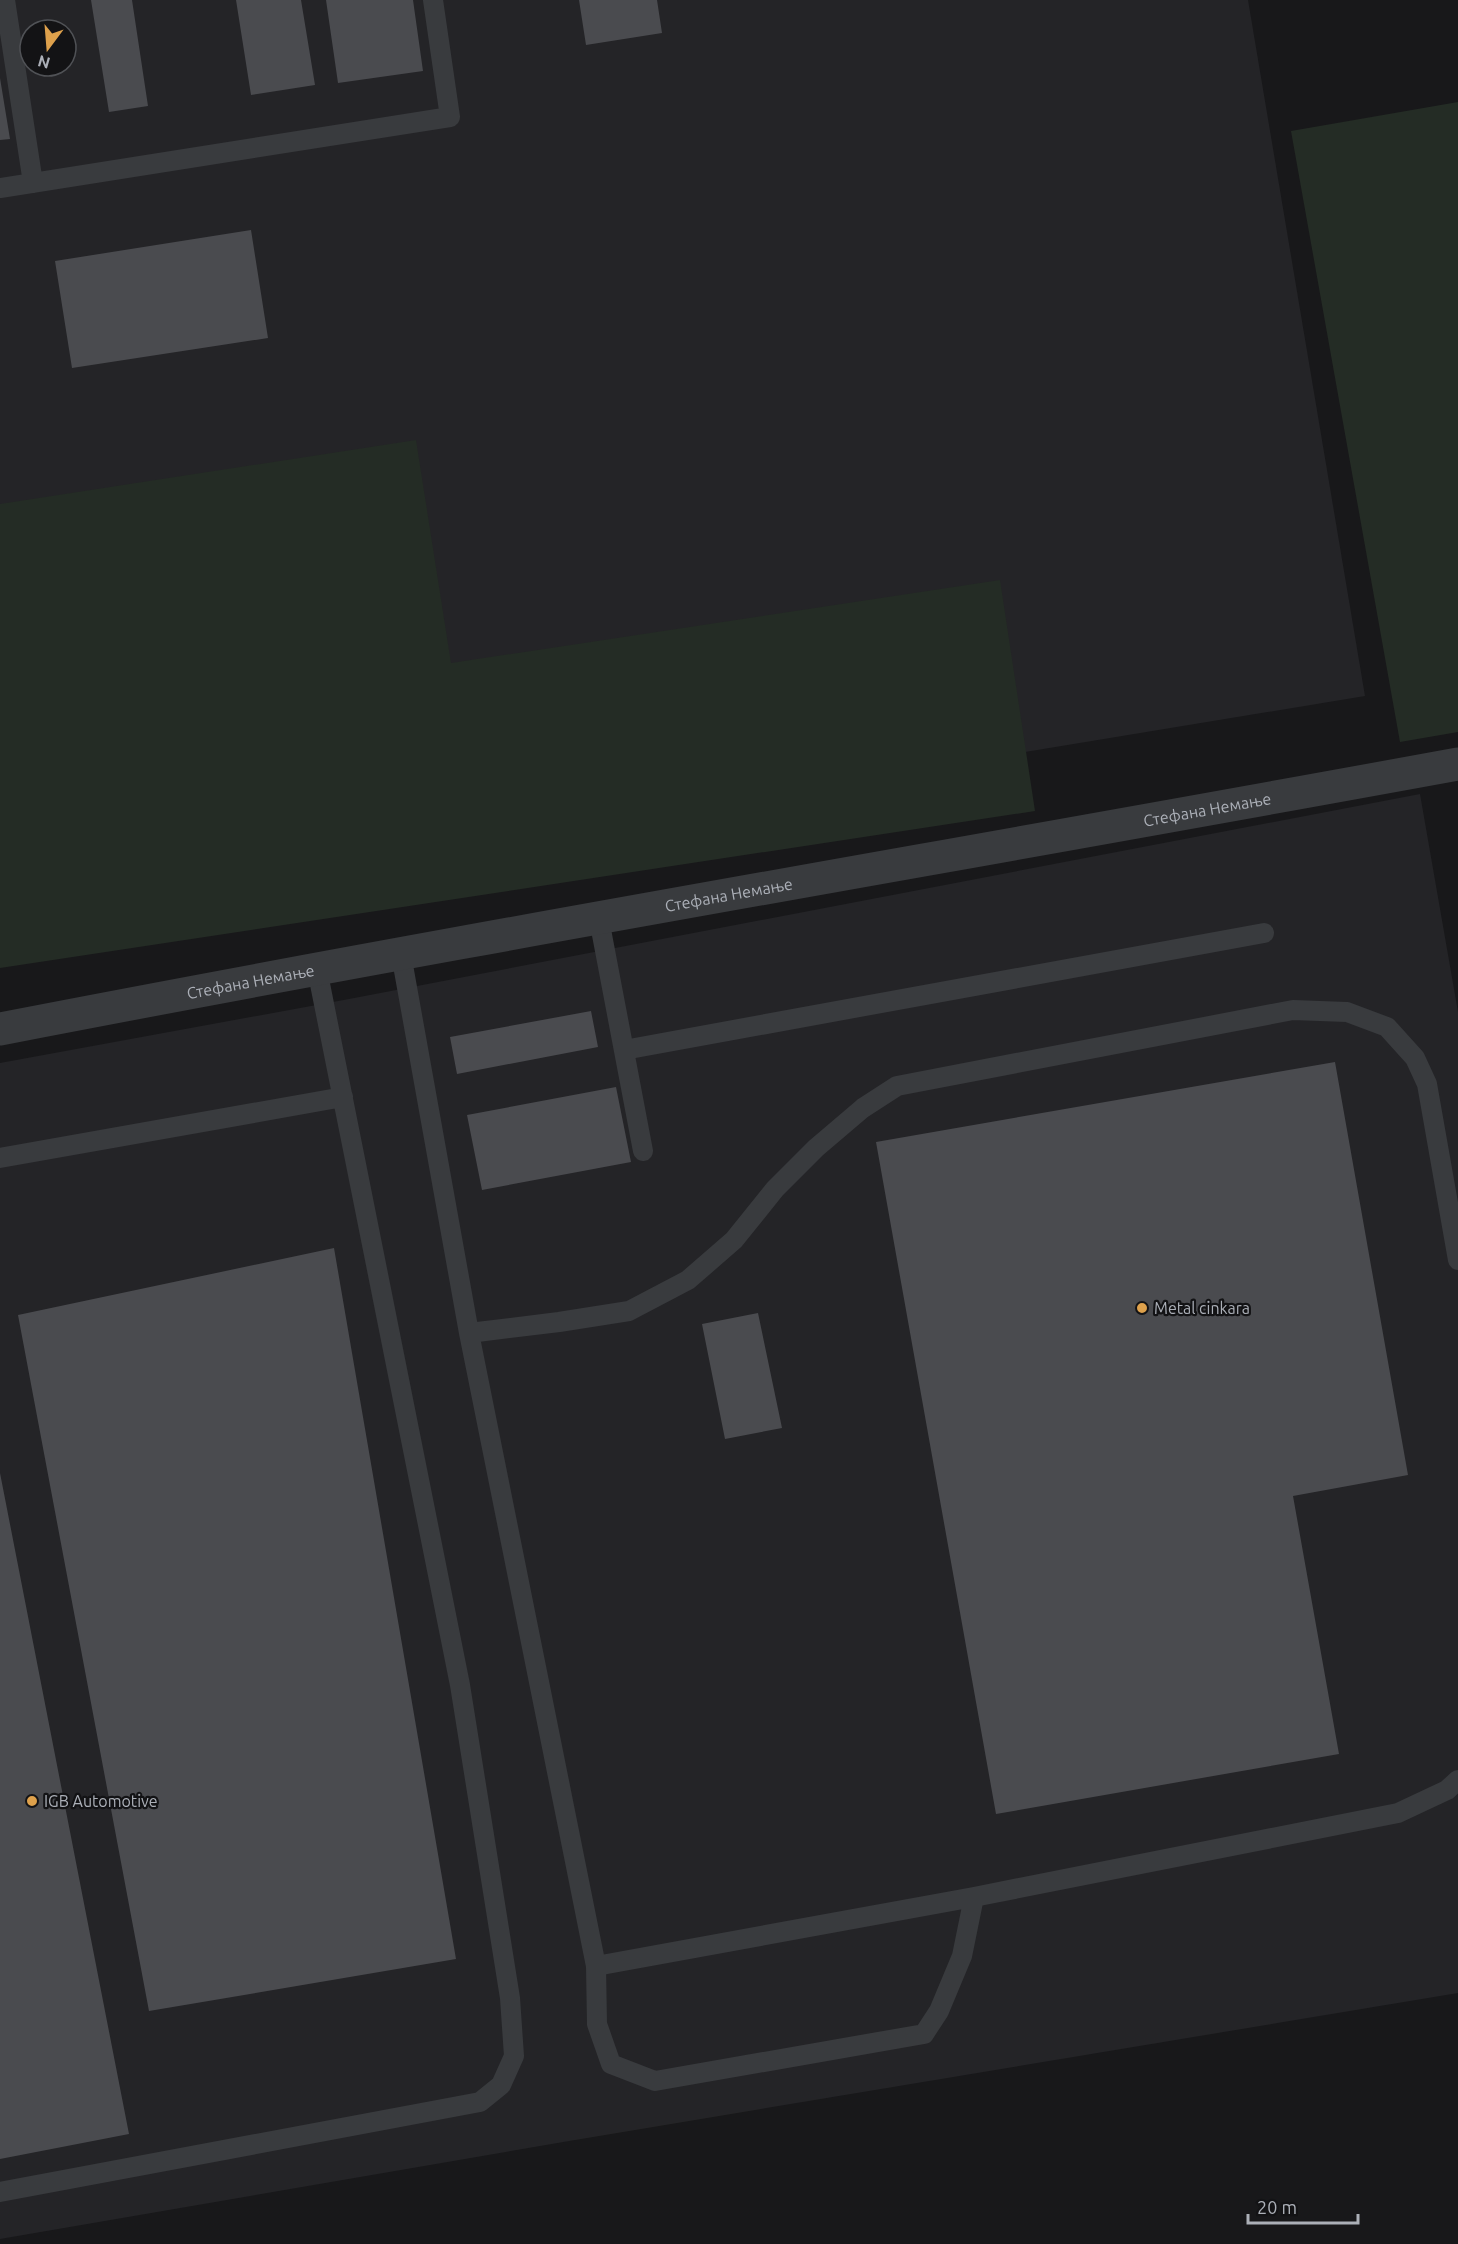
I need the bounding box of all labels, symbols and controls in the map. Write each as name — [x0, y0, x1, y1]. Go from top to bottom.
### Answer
north arrow — [18, 18, 78, 78]
text: N — [36, 52, 52, 73]
street label: Стефана Немање — [1142, 789, 1272, 830]
street label: Стефана Немање — [663, 874, 794, 915]
street label: Стефана Немање — [185, 961, 316, 1002]
place label: Metal cinkara — [1154, 1299, 1250, 1317]
marker: Metal cinkara — [1135, 1301, 1149, 1315]
place label: IGB Automotive — [44, 1792, 158, 1810]
marker: IGB Automotive — [25, 1794, 39, 1808]
scale bar — [1248, 2187, 1358, 2225]
text: 20 m — [1257, 2197, 1297, 2217]

